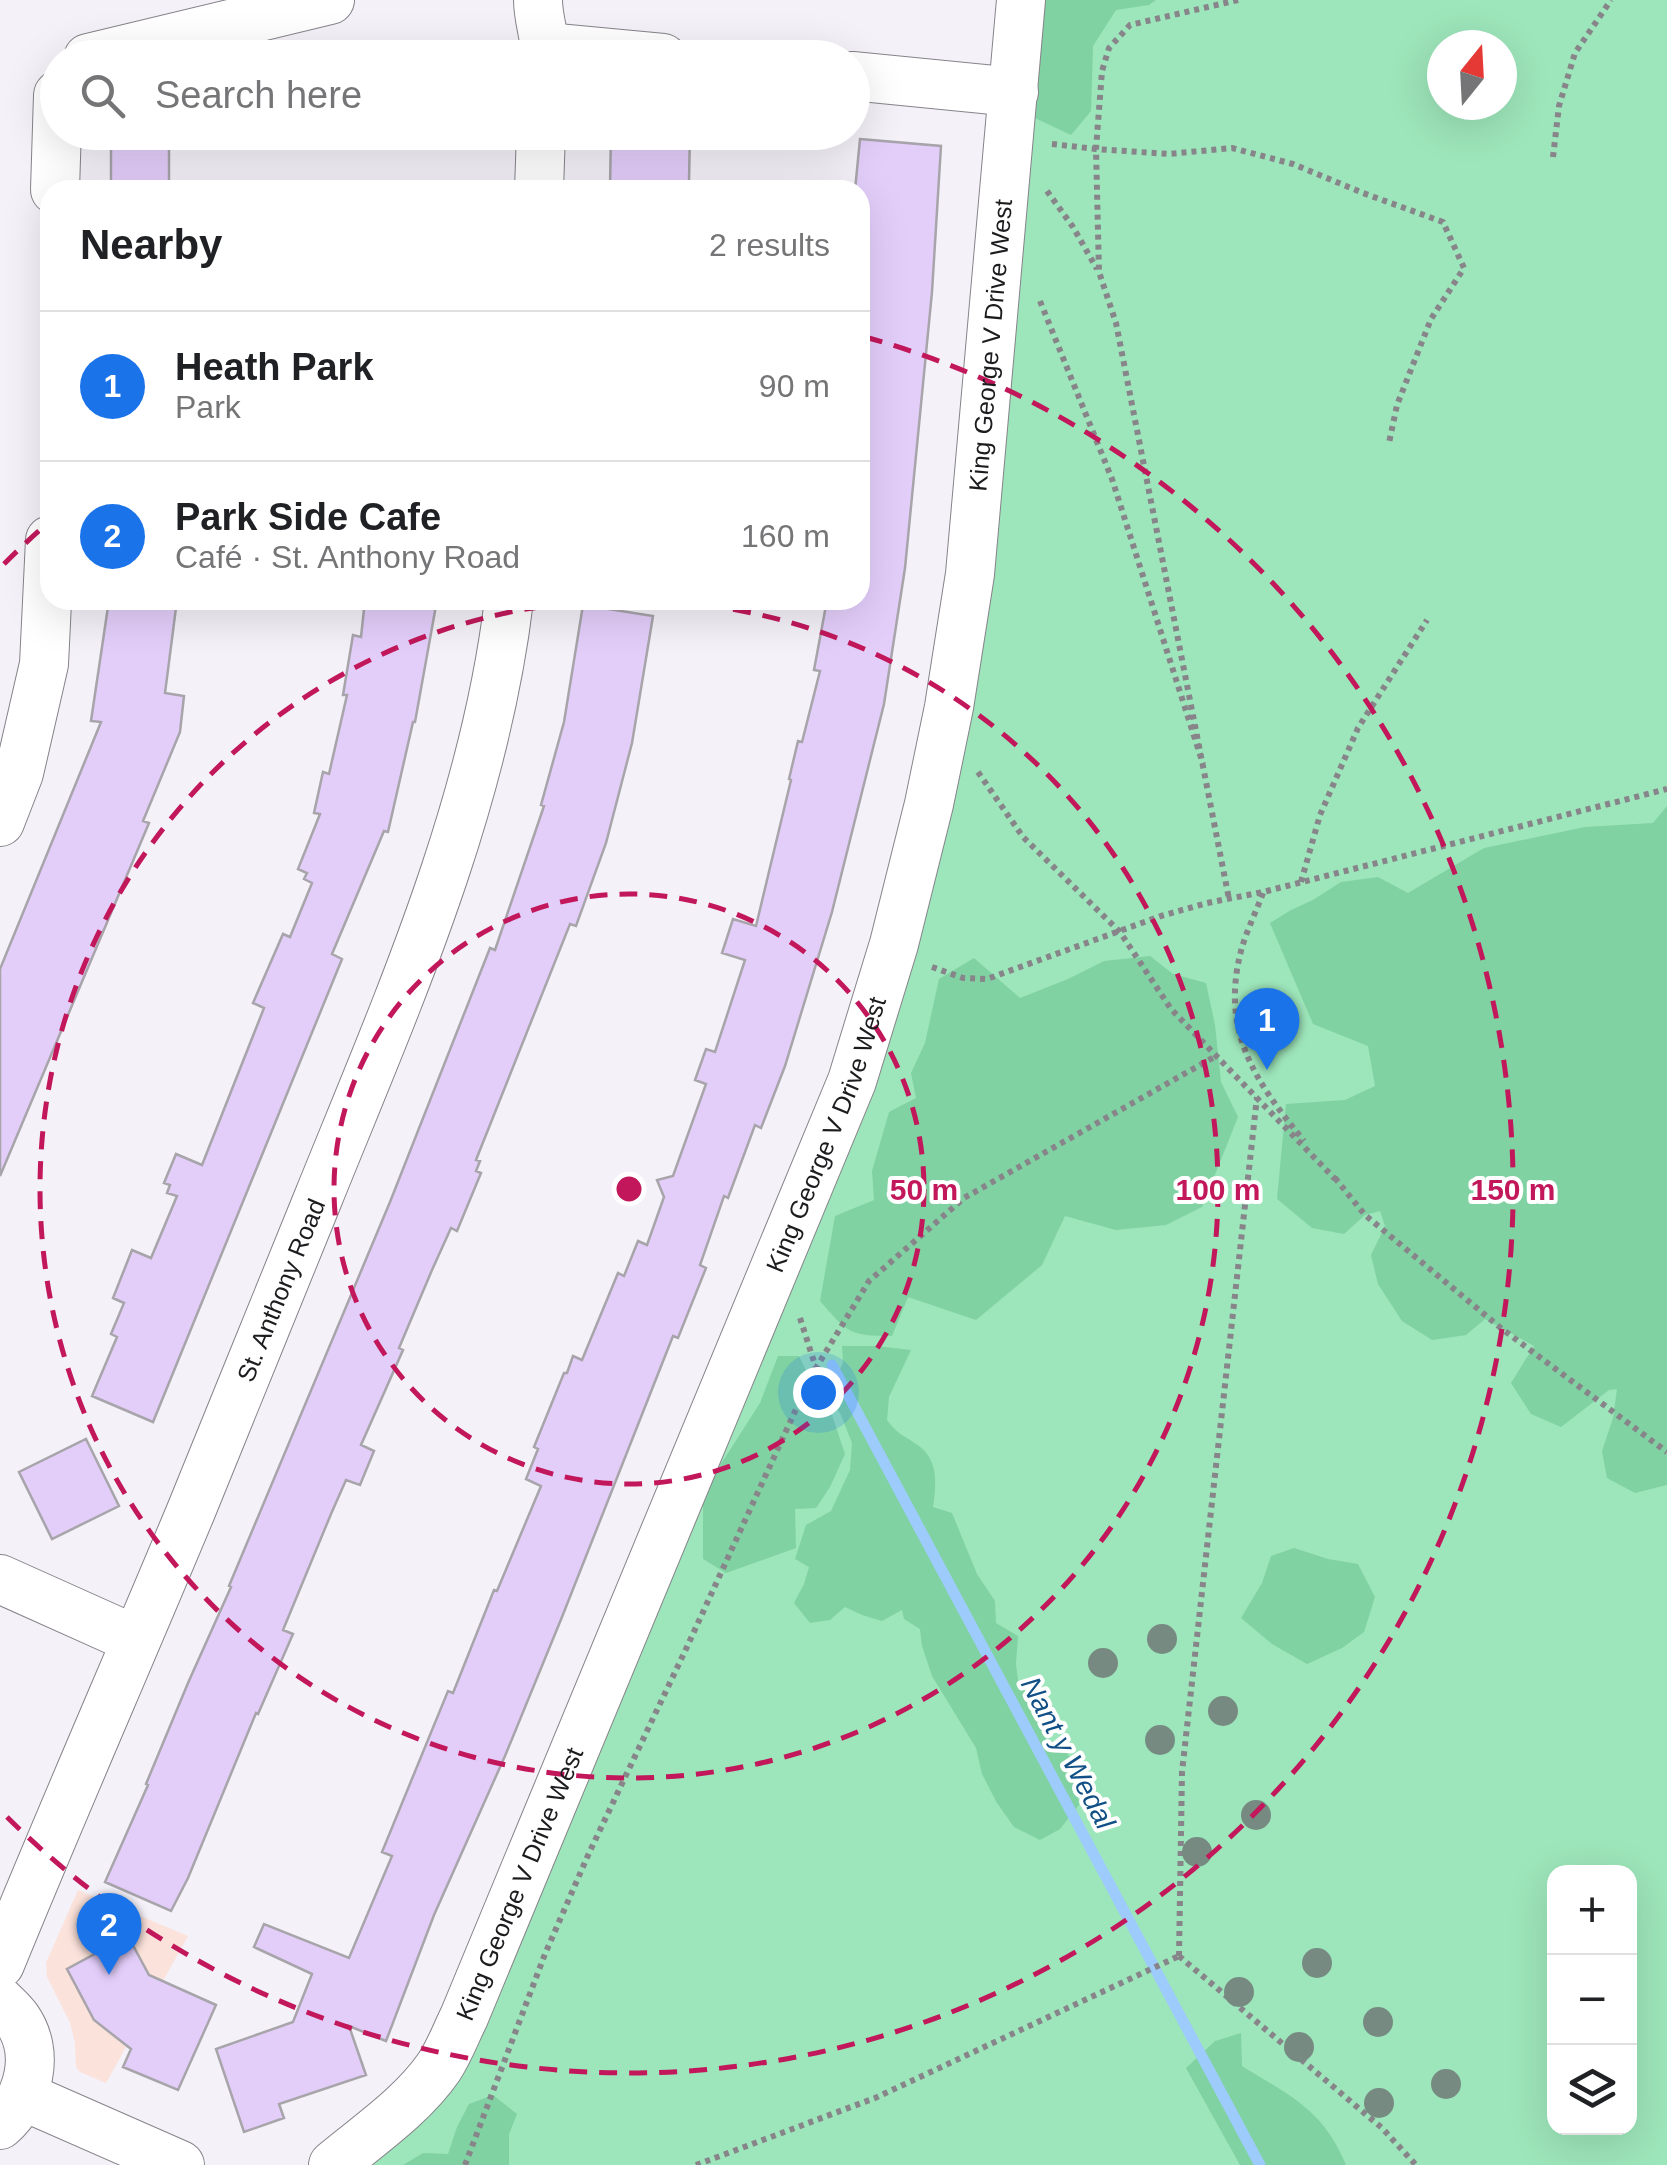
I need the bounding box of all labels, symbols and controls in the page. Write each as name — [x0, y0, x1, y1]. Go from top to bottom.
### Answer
north arrow — [1427, 30, 1517, 120]
search box — [40, 40, 870, 150]
icon: search — [75, 68, 130, 123]
text: Search here — [155, 74, 362, 116]
street label: King George V Drive West — [963, 198, 1017, 492]
text: Nearby — [80, 221, 222, 268]
text: 2 results — [709, 227, 830, 263]
text: Heath Park — [175, 346, 374, 388]
text: 1 — [104, 368, 121, 404]
text: 90 m — [759, 368, 830, 404]
text: Park — [175, 389, 241, 425]
text: Park Side Cafe — [175, 496, 441, 538]
text: 2 — [104, 518, 121, 554]
text: 160 m — [741, 518, 830, 554]
text: Café · St. Anthony Road — [175, 539, 520, 575]
pin: 1 — [1234, 988, 1300, 1070]
street label: King George V Drive West — [760, 993, 891, 1276]
centre of rings — [611, 1171, 647, 1207]
text: 50 m — [890, 1173, 958, 1206]
text: 100 m — [1175, 1173, 1261, 1206]
text: 150 m — [1470, 1173, 1556, 1206]
street label: St. Anthony Road — [231, 1195, 330, 1386]
your location — [793, 1367, 844, 1418]
water label: Nant y Wedal — [1015, 1672, 1121, 1835]
street label: King George V Drive West — [450, 1743, 588, 2024]
map controls — [1547, 1865, 1637, 2135]
button: + — [1547, 1865, 1637, 1955]
pin: 2 — [76, 1892, 142, 1975]
button: − — [1547, 1955, 1637, 2045]
button: layers — [1547, 2045, 1637, 2135]

